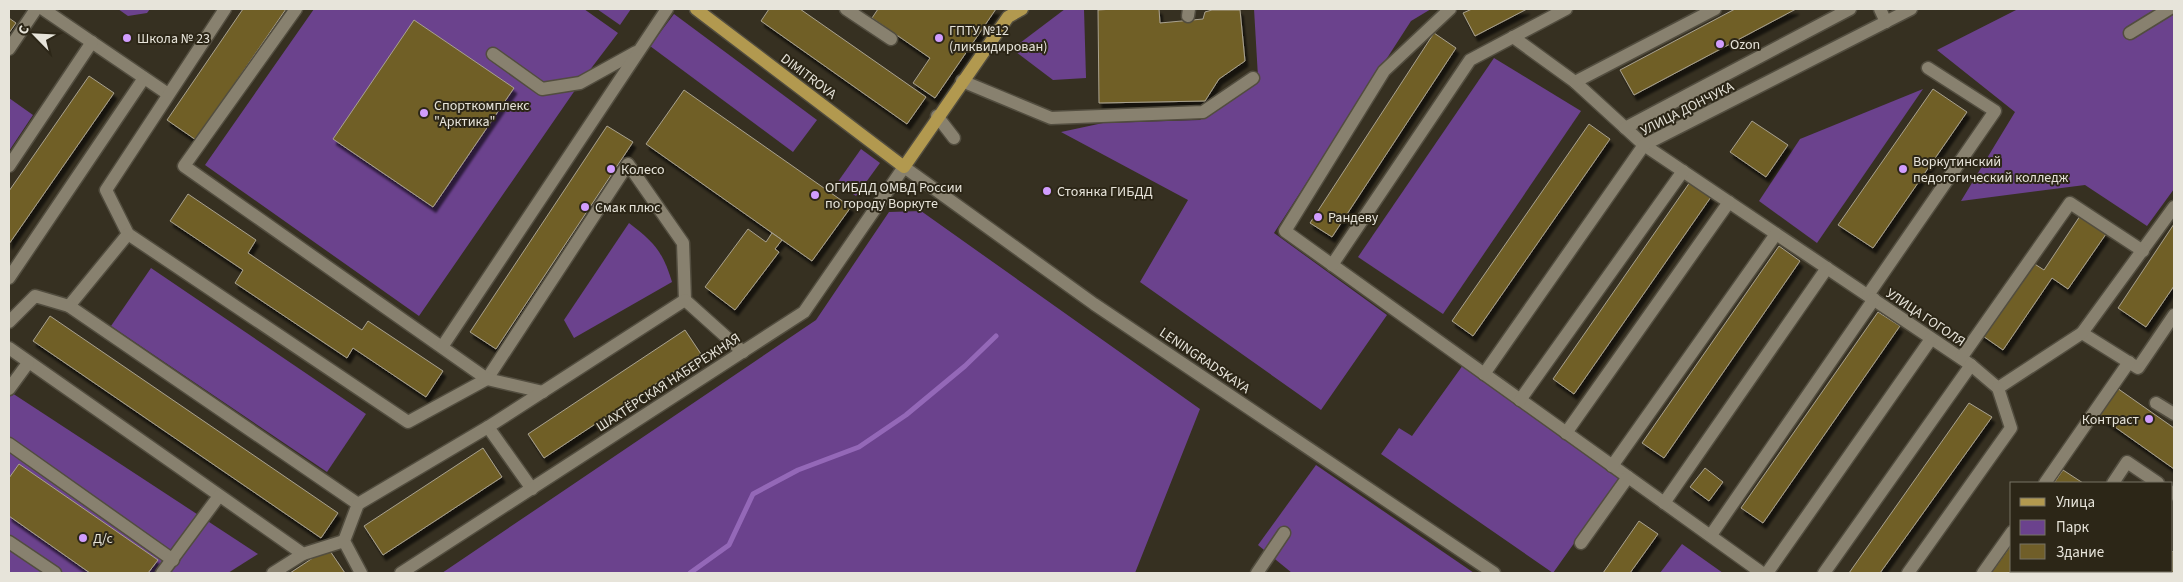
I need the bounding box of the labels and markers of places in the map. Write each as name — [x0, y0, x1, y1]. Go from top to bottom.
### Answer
place label: ГПТУ №12 (ликвидирован) — [949, 21, 1048, 57]
place label: Школа № 23 — [137, 29, 210, 49]
marker: Школа № 23 — [121, 32, 133, 44]
marker: ГПТУ №12 (ликвидирован) — [933, 32, 945, 44]
place label: Ozon — [1730, 35, 1760, 55]
marker: Ozon — [1714, 38, 1726, 50]
place label: Спорткомплекс "Арктика" — [434, 96, 530, 132]
marker: Спорткомплекс "Арктика" — [418, 107, 430, 119]
place label: Воркутинский педогогический колледж — [1913, 152, 2069, 188]
place label: Колесо — [621, 160, 665, 180]
marker: Колесо — [605, 163, 617, 175]
marker: Воркутинский педогогический колледж — [1897, 163, 1909, 175]
place label: ОГИБДД ОМВД России по городу Воркуте — [825, 178, 962, 214]
place label: Стоянка ГИБДД — [1057, 182, 1153, 202]
marker: Стоянка ГИБДД — [1041, 185, 1053, 197]
marker: ОГИБДД ОМВД России по городу Воркуте — [809, 189, 821, 201]
place label: Смак плюс — [595, 198, 661, 218]
marker: Смак плюс — [579, 201, 591, 213]
place label: Рандеву — [1328, 208, 1379, 228]
marker: Рандеву — [1312, 211, 1324, 223]
place label: Контраст — [2082, 410, 2140, 430]
marker: Контраст — [2143, 413, 2155, 425]
place label: Д/с — [93, 529, 113, 549]
marker: Д/с — [77, 532, 89, 544]

